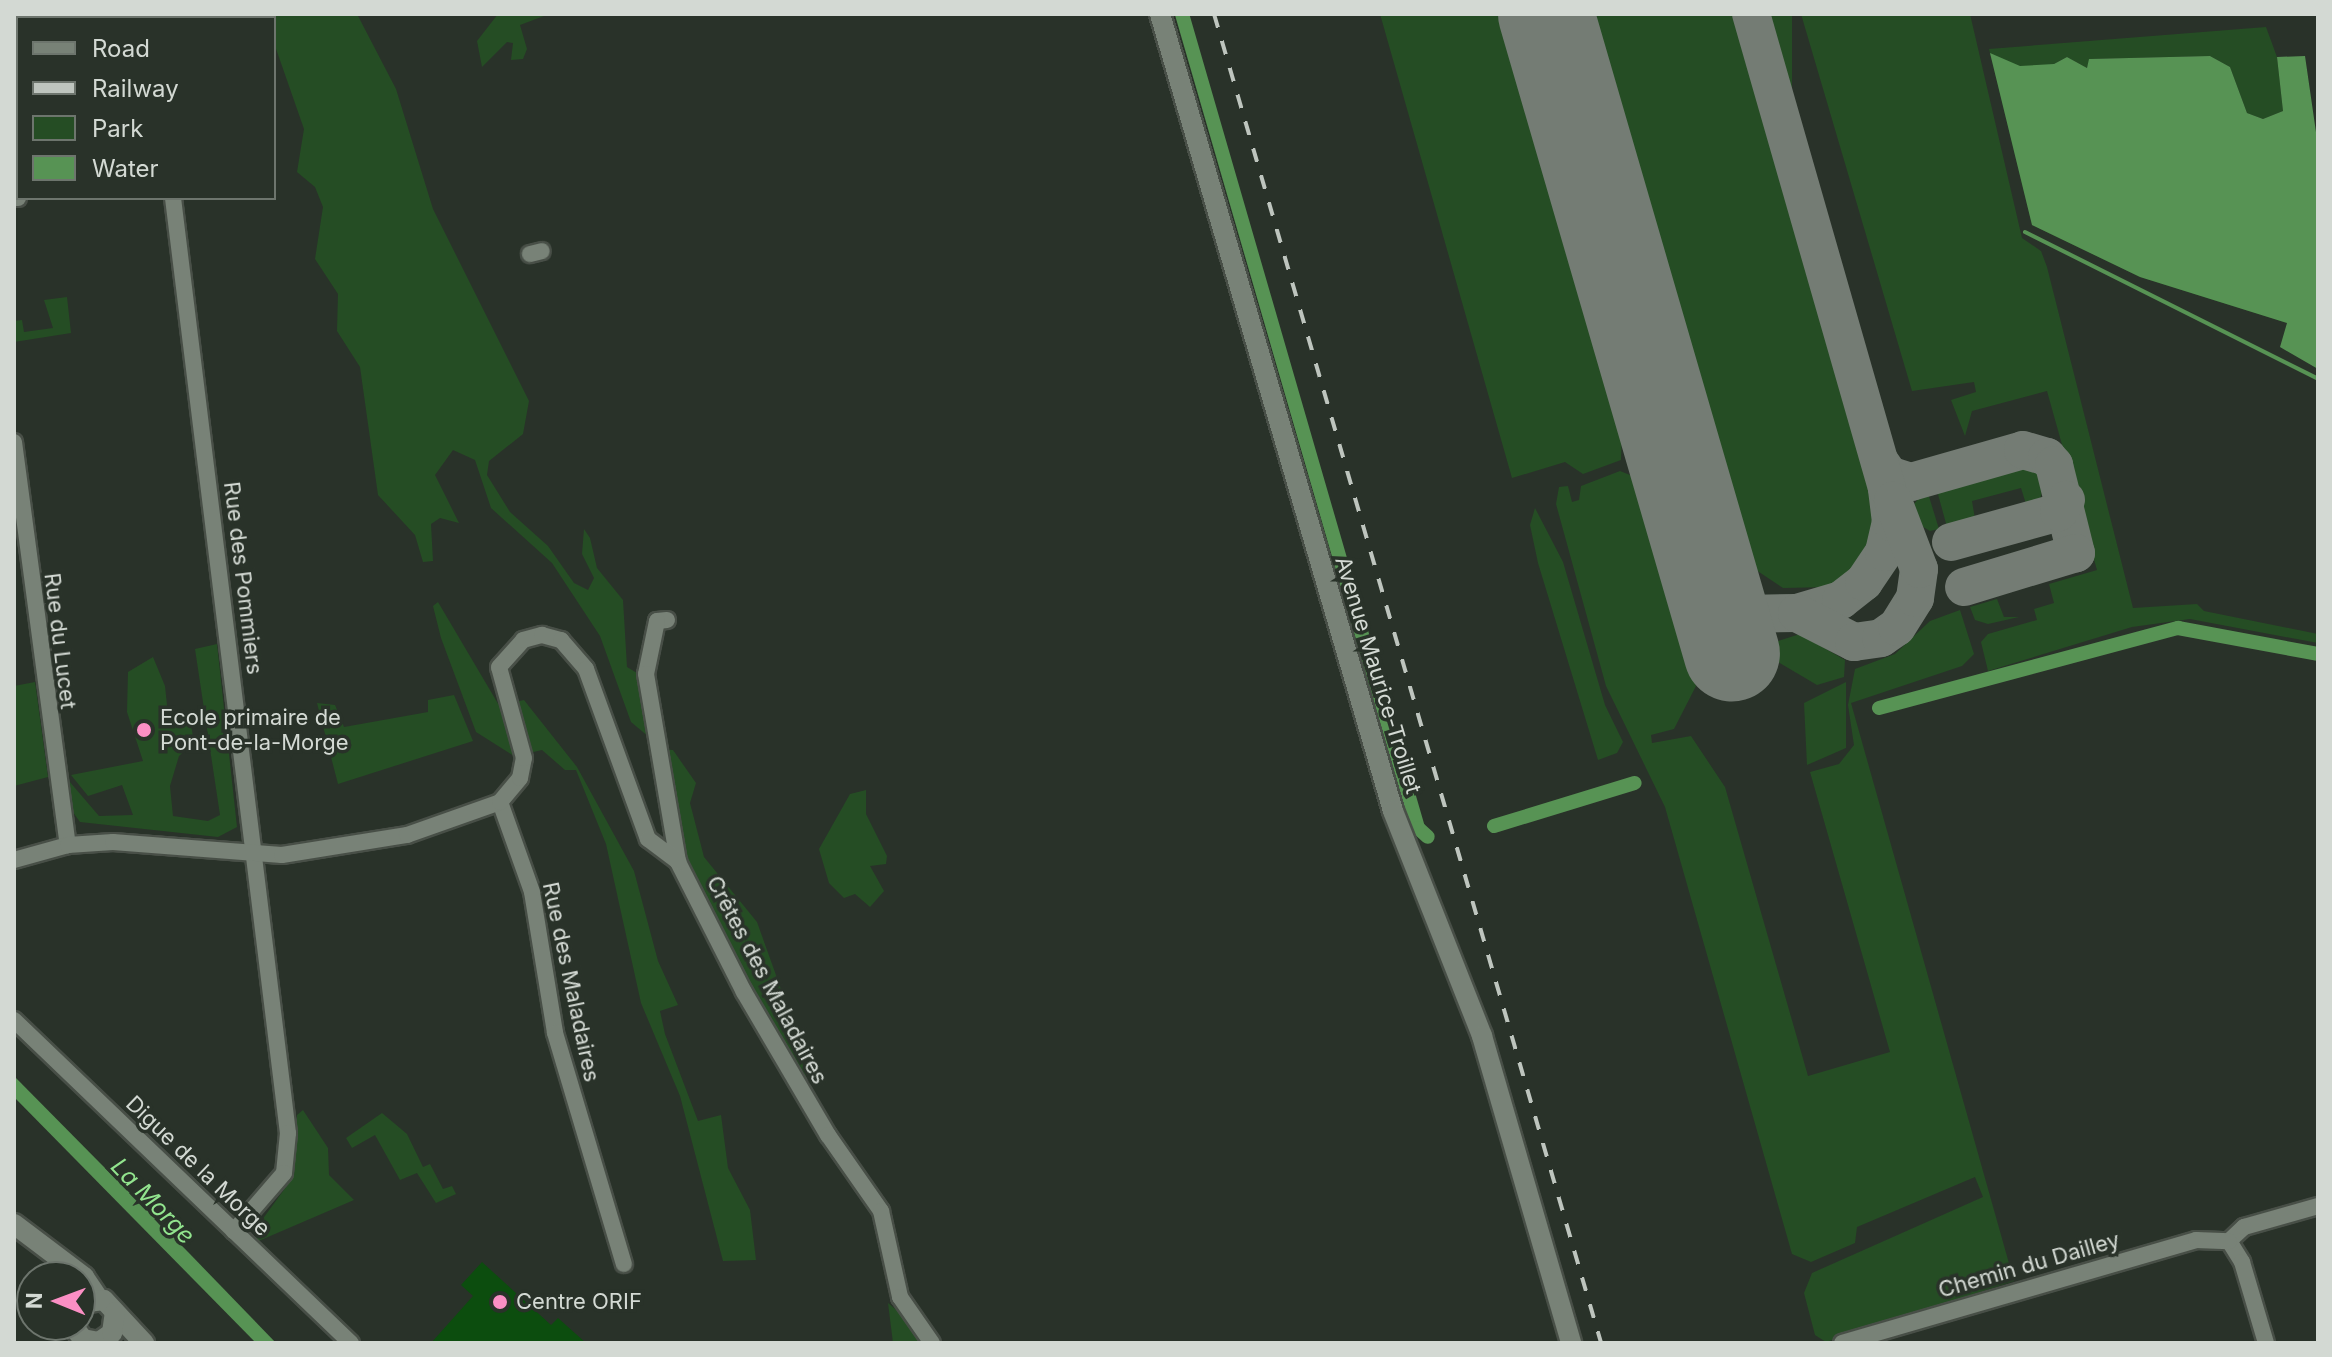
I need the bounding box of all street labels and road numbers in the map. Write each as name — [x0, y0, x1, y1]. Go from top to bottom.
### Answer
street label: Rue des Pommiers — [218, 480, 268, 676]
street label: Avenue Maurice-Troillet — [1329, 553, 1427, 797]
street label: Rue du Lucet — [39, 571, 81, 711]
street label: Crêtes des Maladaires — [701, 871, 833, 1089]
street label: Rue des Maladaires — [537, 880, 605, 1084]
street label: Digue de la Morge — [120, 1090, 276, 1242]
street label: Chemin du Dailley — [1935, 1226, 2123, 1304]

